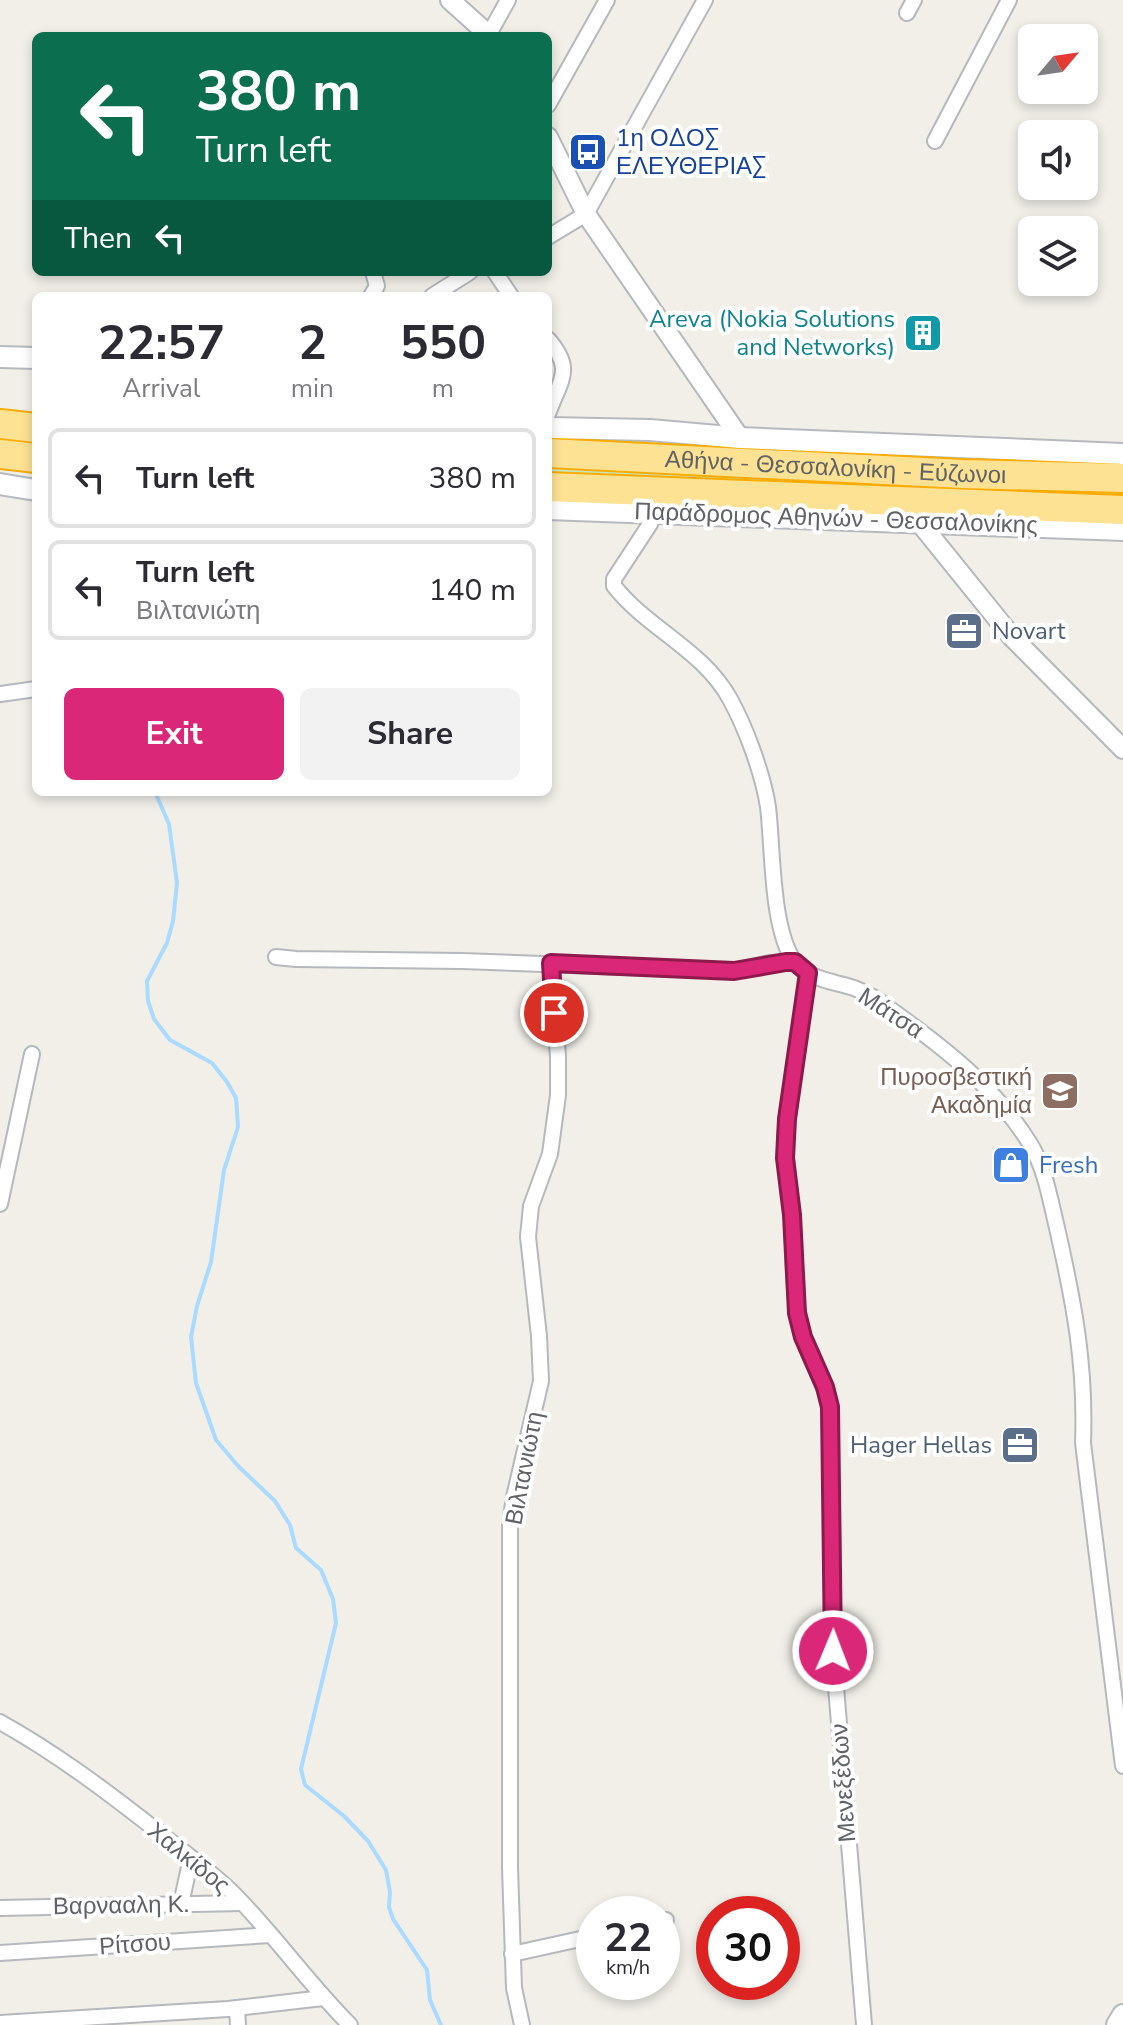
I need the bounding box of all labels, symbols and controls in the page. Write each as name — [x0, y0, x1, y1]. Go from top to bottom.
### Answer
north arrow — [1018, 24, 1098, 104]
map controls — [1018, 24, 1098, 296]
text: 380 m — [196, 53, 361, 130]
icon: left — [64, 64, 168, 168]
button: sound — [1018, 120, 1098, 200]
place label: 1η ΟΔΟΣ ΕΛΕΥΘΕΡΙΑΣ — [616, 122, 766, 182]
text: Turn left — [196, 126, 331, 175]
bus stop icon: 1η ΟΔΟΣ ΕΛΕΥΘΕΡΙΑΣ — [567, 131, 609, 173]
icon: left — [148, 216, 192, 260]
button: layers — [1018, 216, 1098, 296]
text: Then — [64, 218, 132, 259]
place label: Areva (Nokia Solutions and Networks) — [649, 303, 895, 363]
text: 22:57 — [98, 310, 225, 376]
text: 2 — [298, 310, 327, 376]
text: 550 — [400, 310, 486, 376]
building icon: Areva (Nokia Solutions and Networks) — [902, 312, 944, 354]
text: Arrival — [122, 371, 201, 406]
text: min — [291, 371, 334, 406]
text: m — [432, 371, 454, 406]
street label: Αθήνα - Θεσσαλονίκη - Εύζωνοι — [664, 443, 1007, 491]
icon: left — [68, 456, 112, 500]
text: Turn left — [136, 458, 254, 499]
text: 380 m — [429, 458, 516, 499]
street label: Παράδρομος Αθηνών - Θεσσαλονίκης — [634, 495, 1038, 541]
text: Turn left — [136, 552, 254, 593]
icon: left — [68, 568, 112, 612]
text: 140 m — [429, 570, 516, 611]
text: Βιλτανιώτη — [136, 593, 261, 628]
office icon: Novart — [943, 610, 985, 652]
place label: Novart — [992, 615, 1066, 647]
button: Exit — [64, 688, 284, 780]
button: Share — [300, 688, 520, 780]
pin — [520, 979, 588, 1047]
street label: Μάτσα — [852, 980, 930, 1046]
icon: arrive — [532, 991, 576, 1035]
place label: Πυροσβεστική Ακαδημία — [880, 1061, 1032, 1121]
school or university icon: Πυροσβεστική Ακαδημία — [1039, 1070, 1081, 1112]
shop icon: Fresh — [990, 1144, 1032, 1186]
place label: Fresh — [1039, 1149, 1098, 1181]
street label: Βιλτανιώτη — [497, 1409, 551, 1527]
office icon: Hager Hellas — [999, 1424, 1041, 1466]
place label: Hager Hellas — [850, 1429, 992, 1461]
position arrow — [791, 1609, 875, 1693]
street label: Μενεξέδων — [823, 1723, 863, 1843]
street label: Χαλκίδος — [141, 1815, 237, 1901]
street label: Βαρνααλη Κ. — [53, 1888, 189, 1922]
speed limit sign: 30 — [696, 1896, 800, 2000]
text: 22 — [604, 1911, 652, 1965]
street label: Ρίτσου — [98, 1926, 172, 1962]
text: km/h — [606, 1954, 650, 1981]

